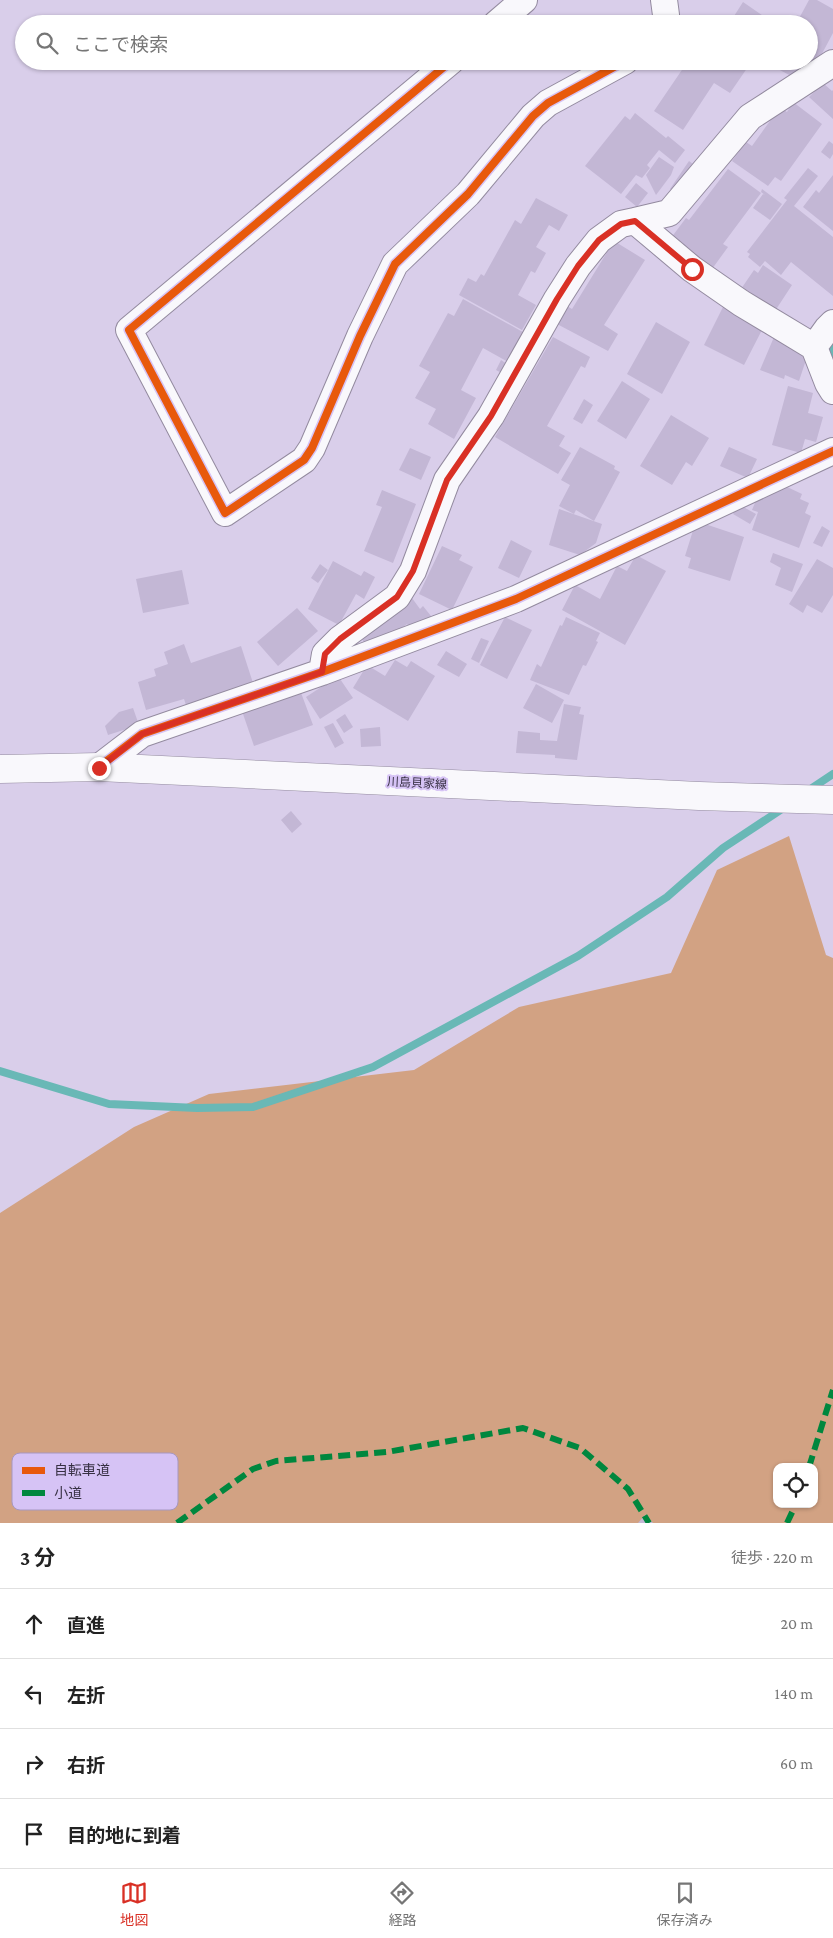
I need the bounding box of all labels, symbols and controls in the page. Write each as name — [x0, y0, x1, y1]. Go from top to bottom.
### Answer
search box — [15, 15, 818, 70]
icon: search — [33, 29, 61, 57]
text: ここで検索 — [73, 34, 168, 55]
route start — [681, 258, 704, 281]
route end — [88, 757, 111, 780]
street label: 川島貝家線 — [387, 774, 447, 792]
legend — [12, 1453, 178, 1510]
text: 自転車道 — [54, 1462, 110, 1478]
map controls — [773, 1463, 818, 1508]
button: locate — [773, 1463, 818, 1508]
text: 小道 — [54, 1485, 82, 1501]
text: 3 分 — [20, 1546, 55, 1570]
text: 徒歩 · 220 m — [731, 1549, 813, 1566]
icon: ahead — [20, 1610, 48, 1638]
text: 直進 — [67, 1615, 105, 1636]
text: 20 m — [780, 1615, 813, 1632]
icon: left — [20, 1680, 48, 1708]
text: 左折 — [67, 1685, 105, 1706]
text: 140 m — [775, 1685, 813, 1702]
icon: right — [20, 1750, 48, 1778]
text: 右折 — [67, 1755, 105, 1776]
text: 60 m — [780, 1755, 813, 1772]
icon: arrive — [20, 1820, 48, 1848]
text: 目的地に到着 — [67, 1825, 181, 1846]
tab: 地図 — [120, 1879, 148, 1929]
tab: 経路 — [388, 1879, 416, 1929]
tab: 保存済み — [657, 1879, 713, 1929]

